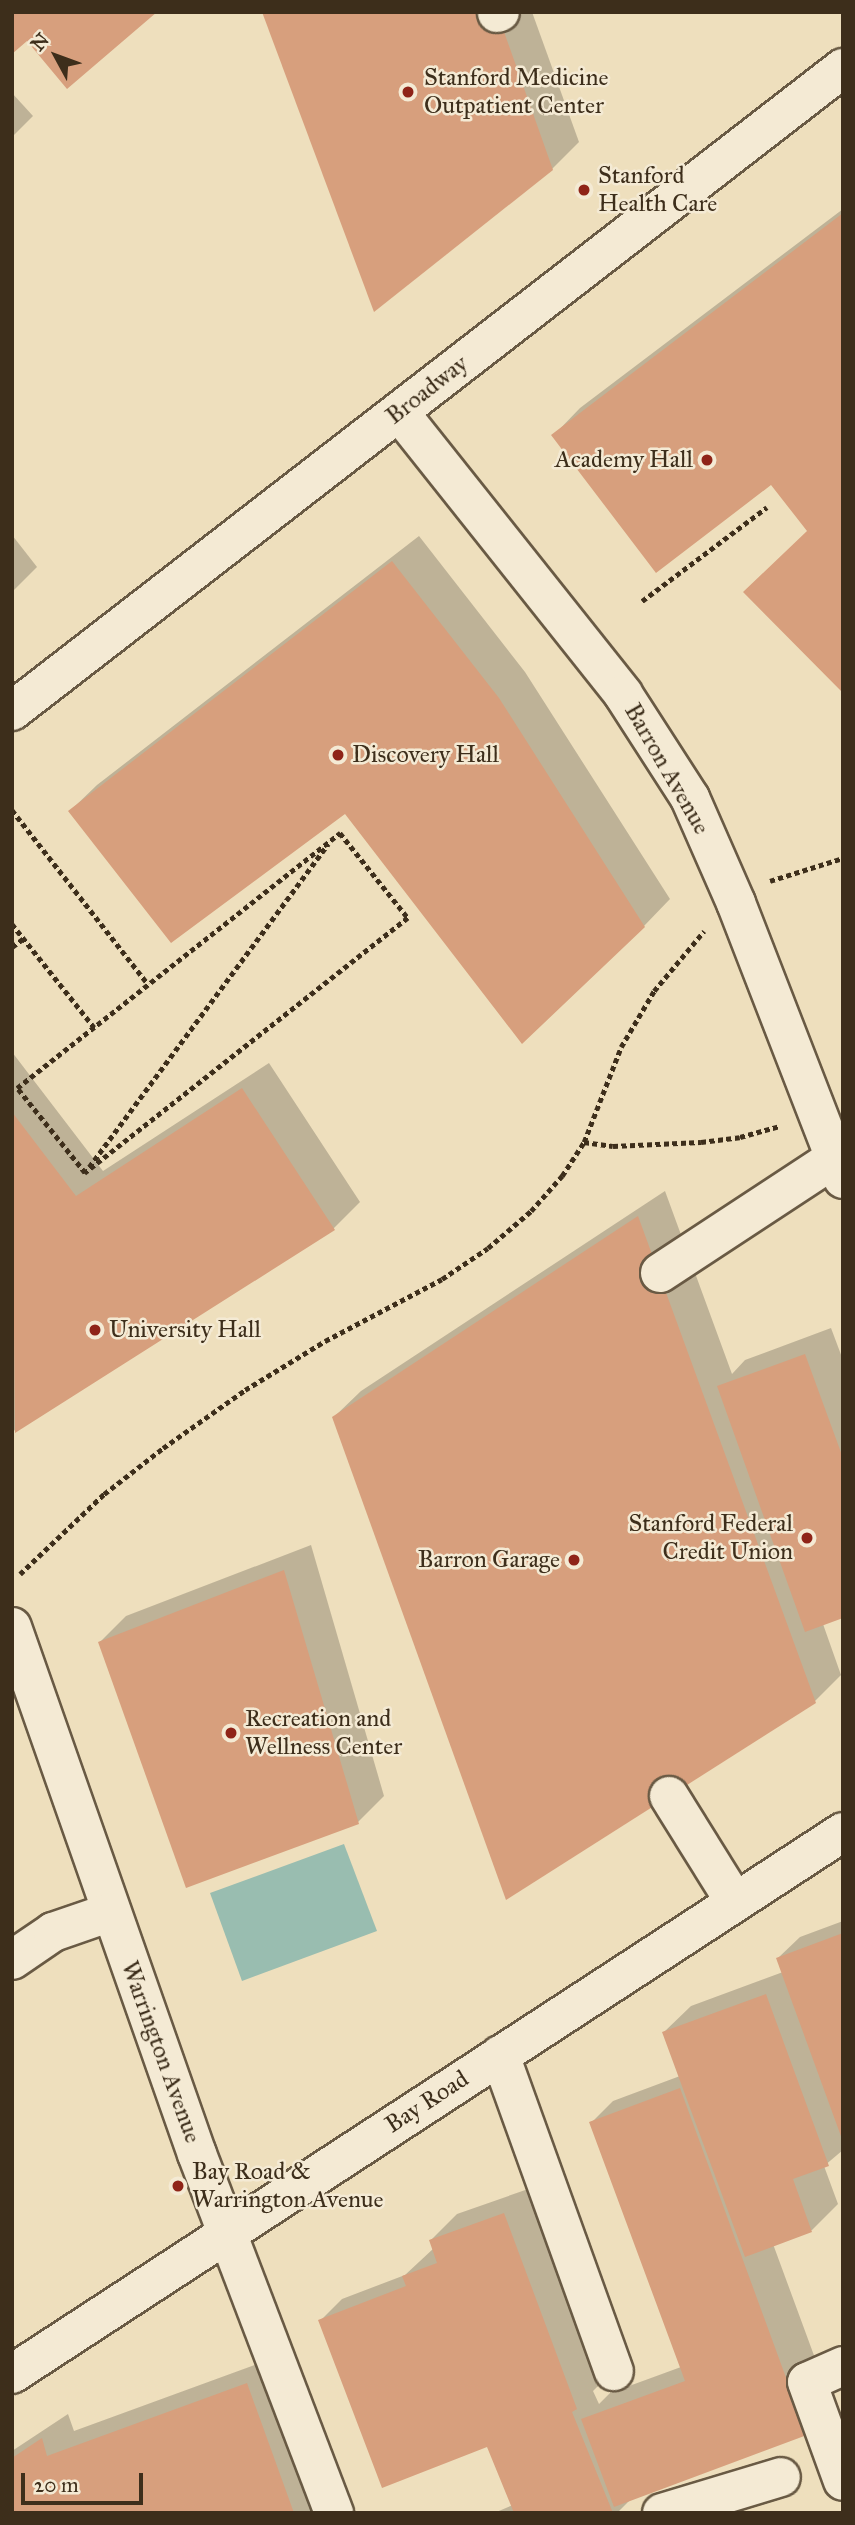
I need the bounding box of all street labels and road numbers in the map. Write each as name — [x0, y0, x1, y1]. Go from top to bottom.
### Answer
street label: Broadway — [380, 349, 474, 431]
street label: Barron Avenue — [618, 698, 716, 840]
street label: Warrington Avenue — [115, 1957, 207, 2147]
street label: Bay Road — [380, 2065, 474, 2139]

